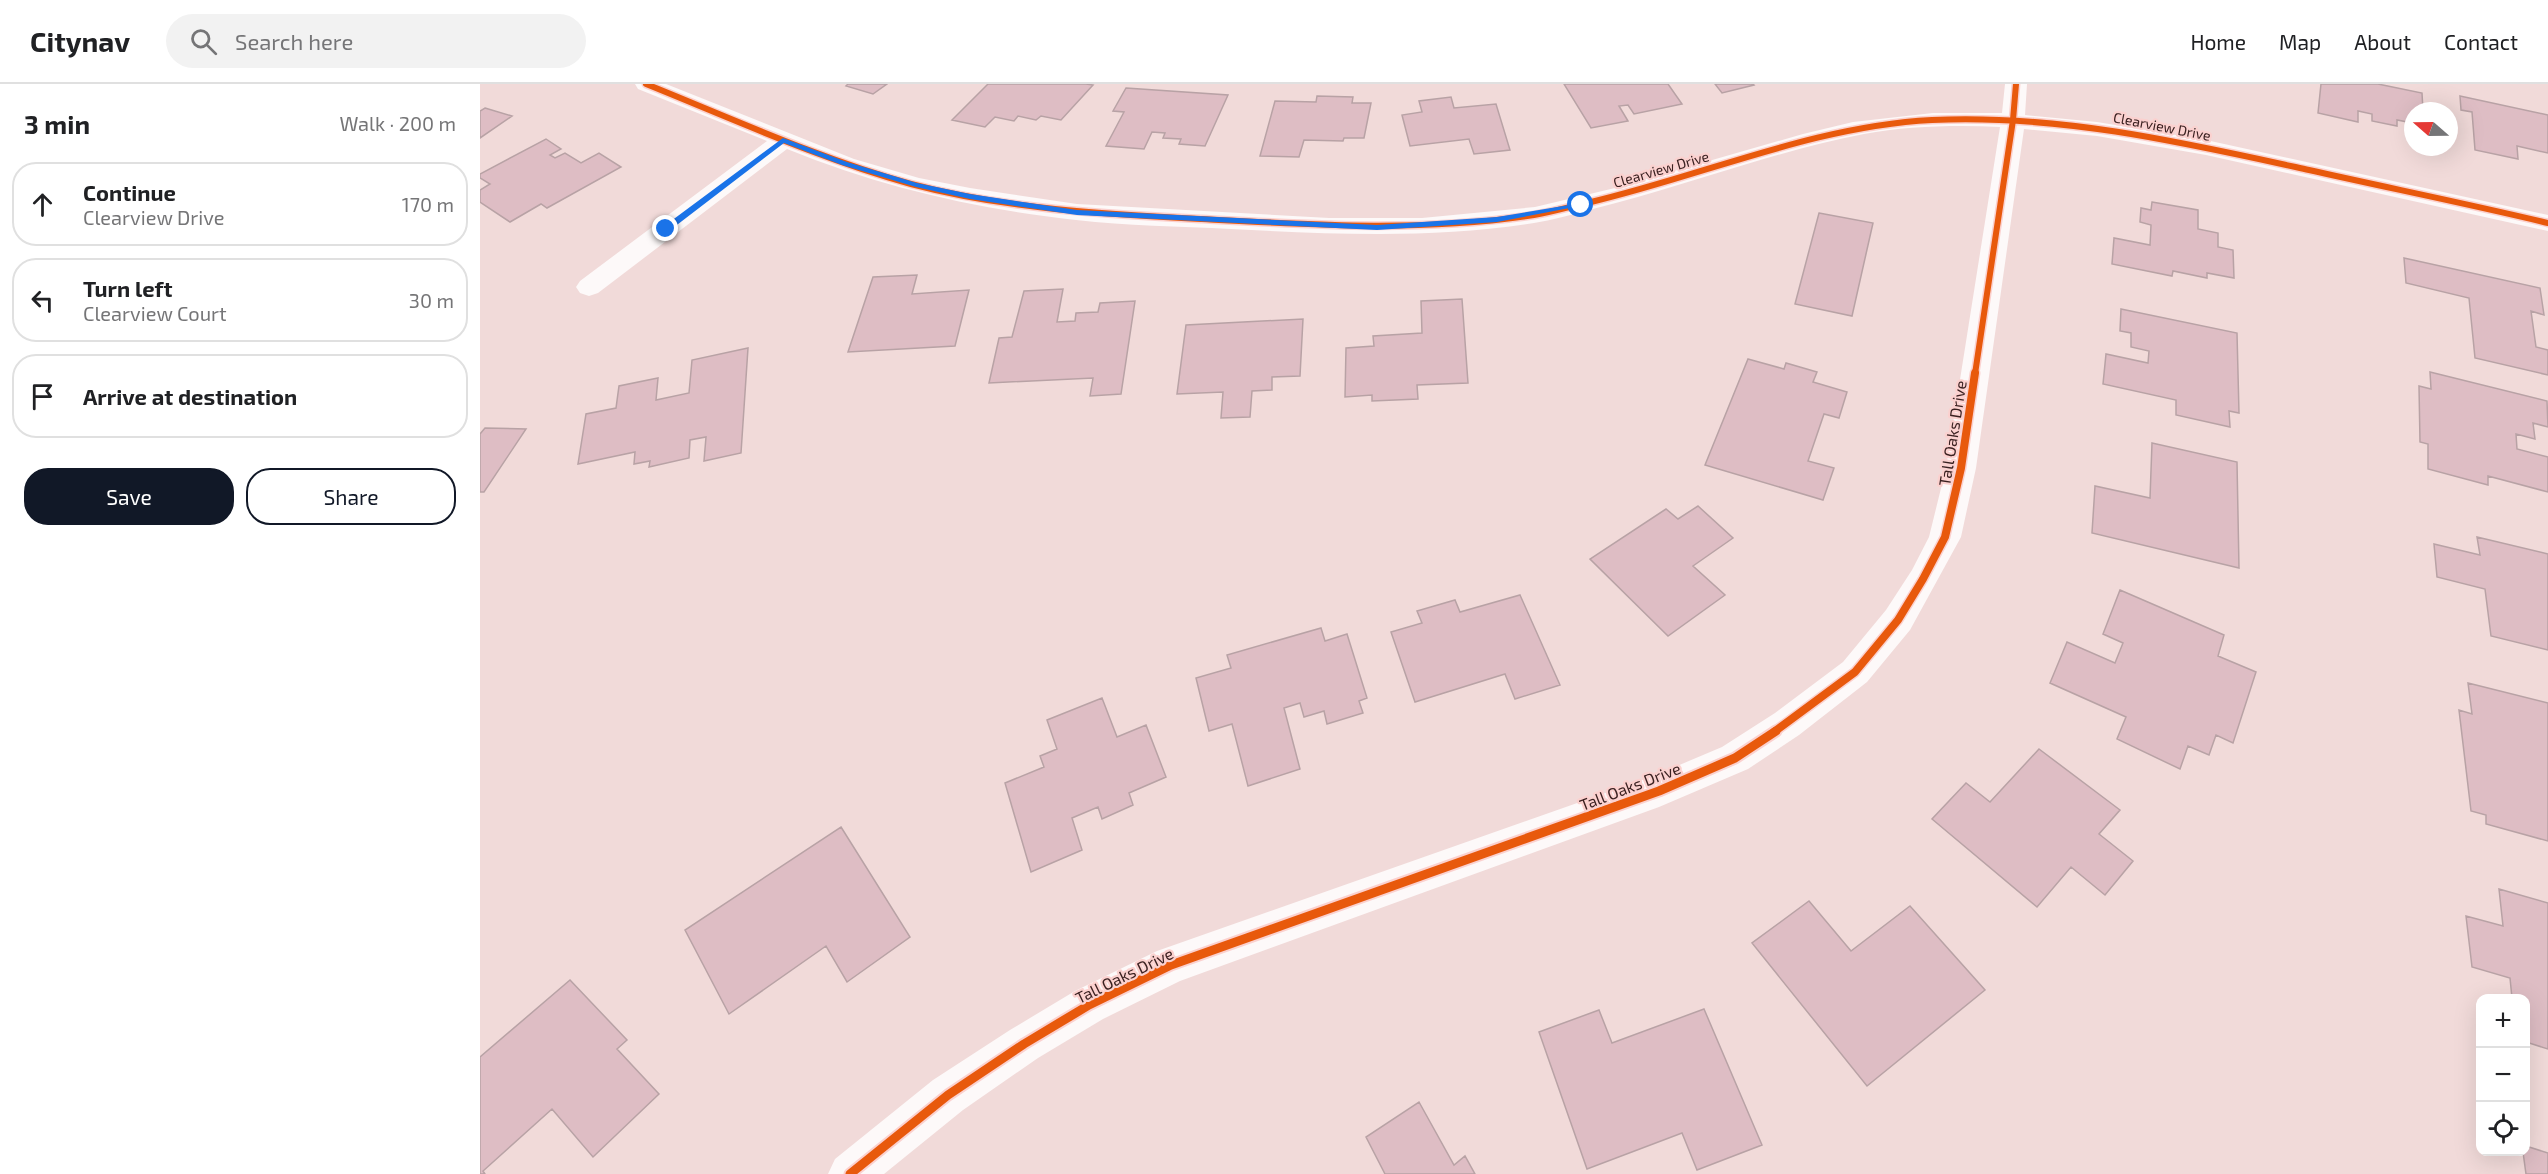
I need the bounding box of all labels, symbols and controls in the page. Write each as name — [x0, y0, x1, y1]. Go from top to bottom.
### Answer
search box — [166, 14, 586, 68]
text: Citynav — [30, 24, 130, 58]
icon: search — [187, 25, 220, 58]
text: Search here — [235, 28, 353, 54]
text: Home — [2190, 29, 2246, 54]
text: Map — [2279, 29, 2321, 54]
text: About — [2354, 29, 2411, 54]
text: Contact — [2444, 29, 2518, 54]
north arrow — [2404, 102, 2458, 156]
text: 3 min — [24, 108, 90, 139]
street label: Clearview Drive — [2112, 108, 2212, 144]
text: Walk · 200 m — [339, 111, 456, 135]
street label: Clearview Drive — [1611, 147, 1711, 191]
text: Continue — [83, 179, 176, 205]
icon: ahead — [26, 188, 59, 221]
route start — [1567, 191, 1593, 217]
text: 170 m — [402, 192, 454, 216]
text: Clearview Drive — [83, 205, 224, 229]
route end — [652, 215, 678, 241]
text: Turn left — [83, 275, 172, 301]
icon: left — [26, 284, 59, 317]
text: 30 m — [409, 288, 454, 312]
text: Clearview Court — [83, 301, 227, 325]
street label: Tall Oaks Drive — [1934, 379, 1970, 487]
icon: arrive — [26, 380, 59, 413]
text: Arrive at destination — [83, 383, 297, 409]
button: Save — [24, 468, 234, 525]
button: Share — [246, 468, 456, 525]
street label: Tall Oaks Drive — [1577, 758, 1683, 814]
street label: Tall Oaks Drive — [1072, 943, 1176, 1007]
map controls — [2476, 994, 2530, 1156]
button: + — [2476, 994, 2530, 1048]
button: − — [2476, 1048, 2530, 1102]
button: locate — [2476, 1102, 2530, 1156]

